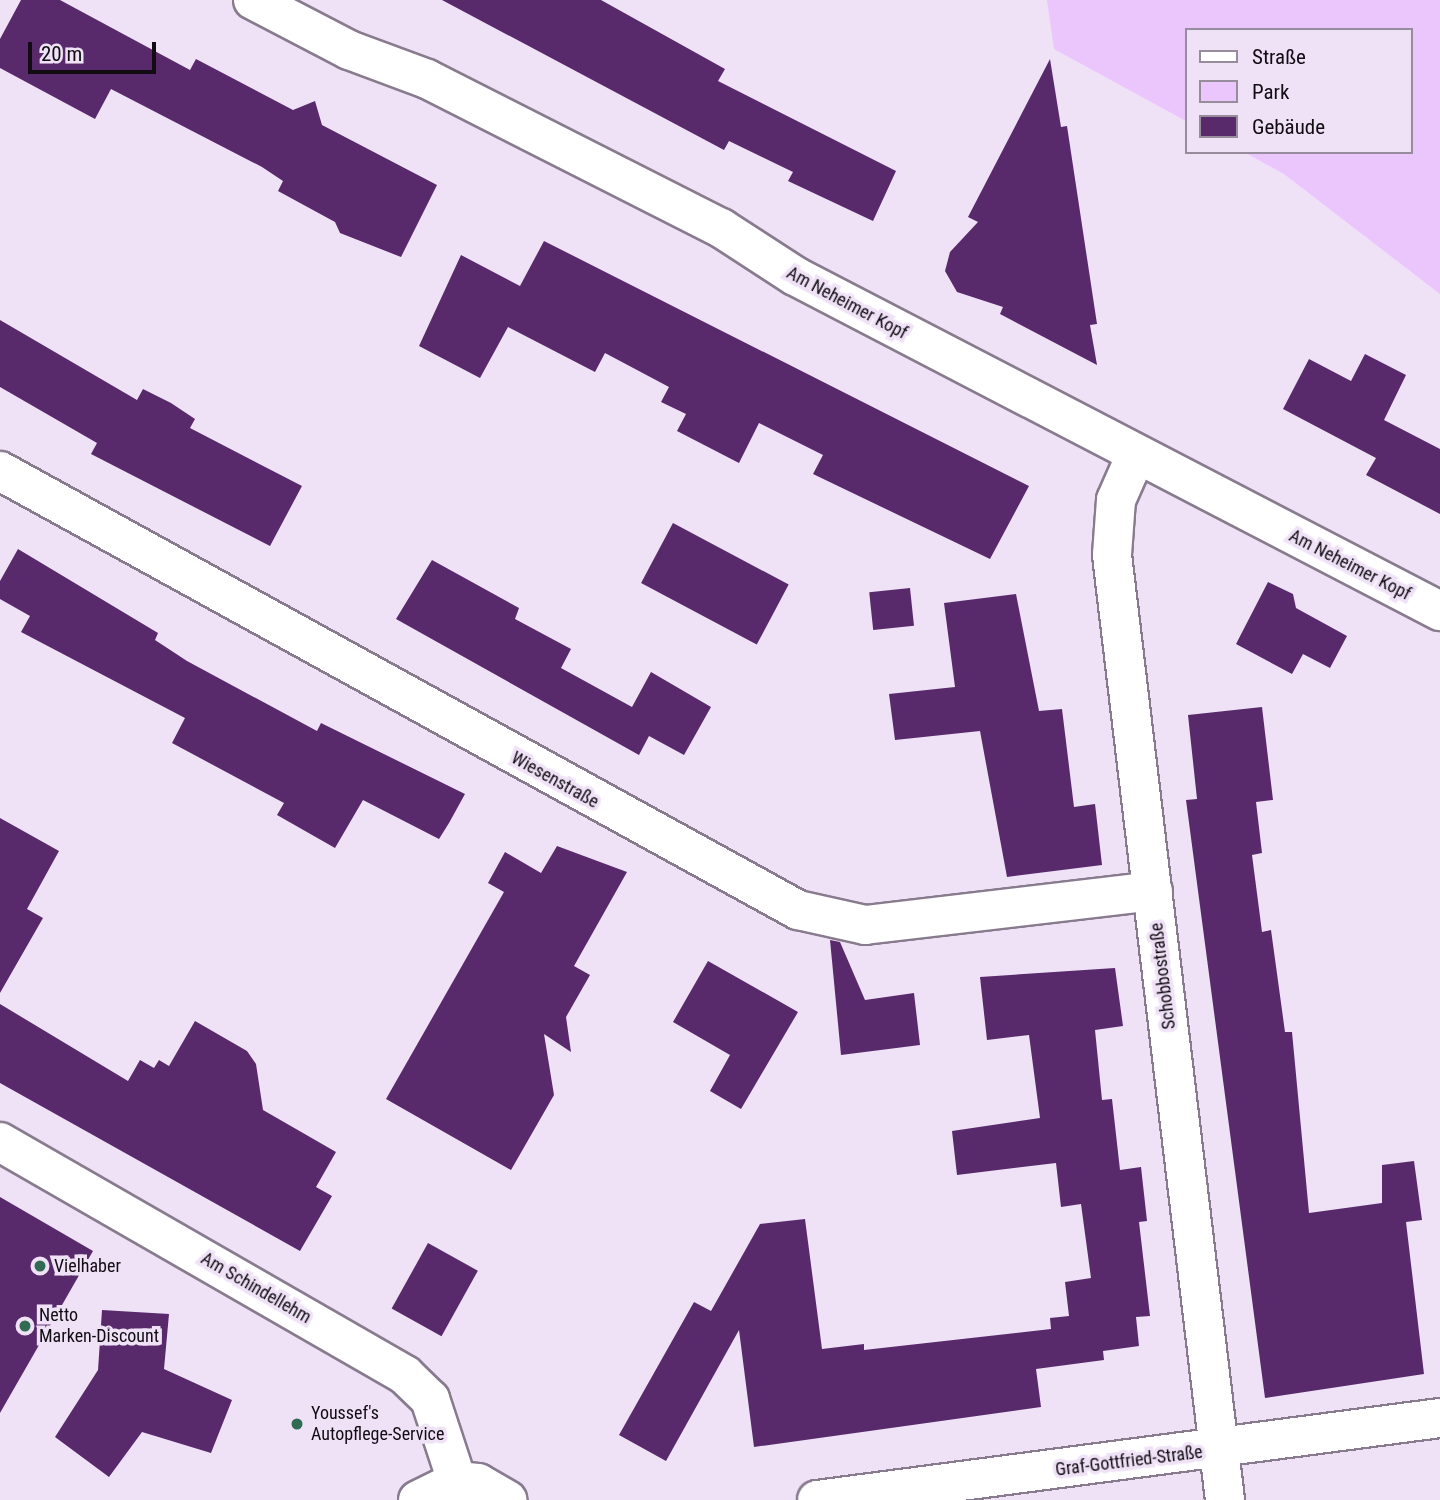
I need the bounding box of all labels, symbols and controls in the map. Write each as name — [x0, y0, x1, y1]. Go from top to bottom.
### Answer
scale bar — [32, 28, 159, 72]
legend — [1184, 28, 1412, 154]
text: 20 m — [41, 42, 82, 66]
text: Straße — [1252, 45, 1306, 69]
text: Park — [1252, 80, 1289, 104]
text: Gebäude — [1252, 115, 1325, 139]
street label: Am Neheimer Kopf — [783, 262, 911, 344]
street label: Am Neheimer Kopf — [1286, 525, 1414, 605]
street label: Wiesenstraße — [507, 747, 603, 813]
street label: Schobbostraße — [1146, 921, 1180, 1031]
street label: Am Schindellehm — [197, 1248, 315, 1328]
place label: Vielhaber — [54, 1255, 121, 1277]
marker: Vielhaber — [32, 1258, 48, 1274]
place label: Netto Marken-Discount — [39, 1305, 159, 1348]
marker: Netto Marken-Discount — [17, 1318, 33, 1334]
place label: Youssef's Autopflege-Service — [311, 1403, 444, 1446]
marker: Youssef's Autopflege-Service — [289, 1416, 305, 1432]
street label: Graf-Gottfried-Straße — [1054, 1441, 1204, 1481]

